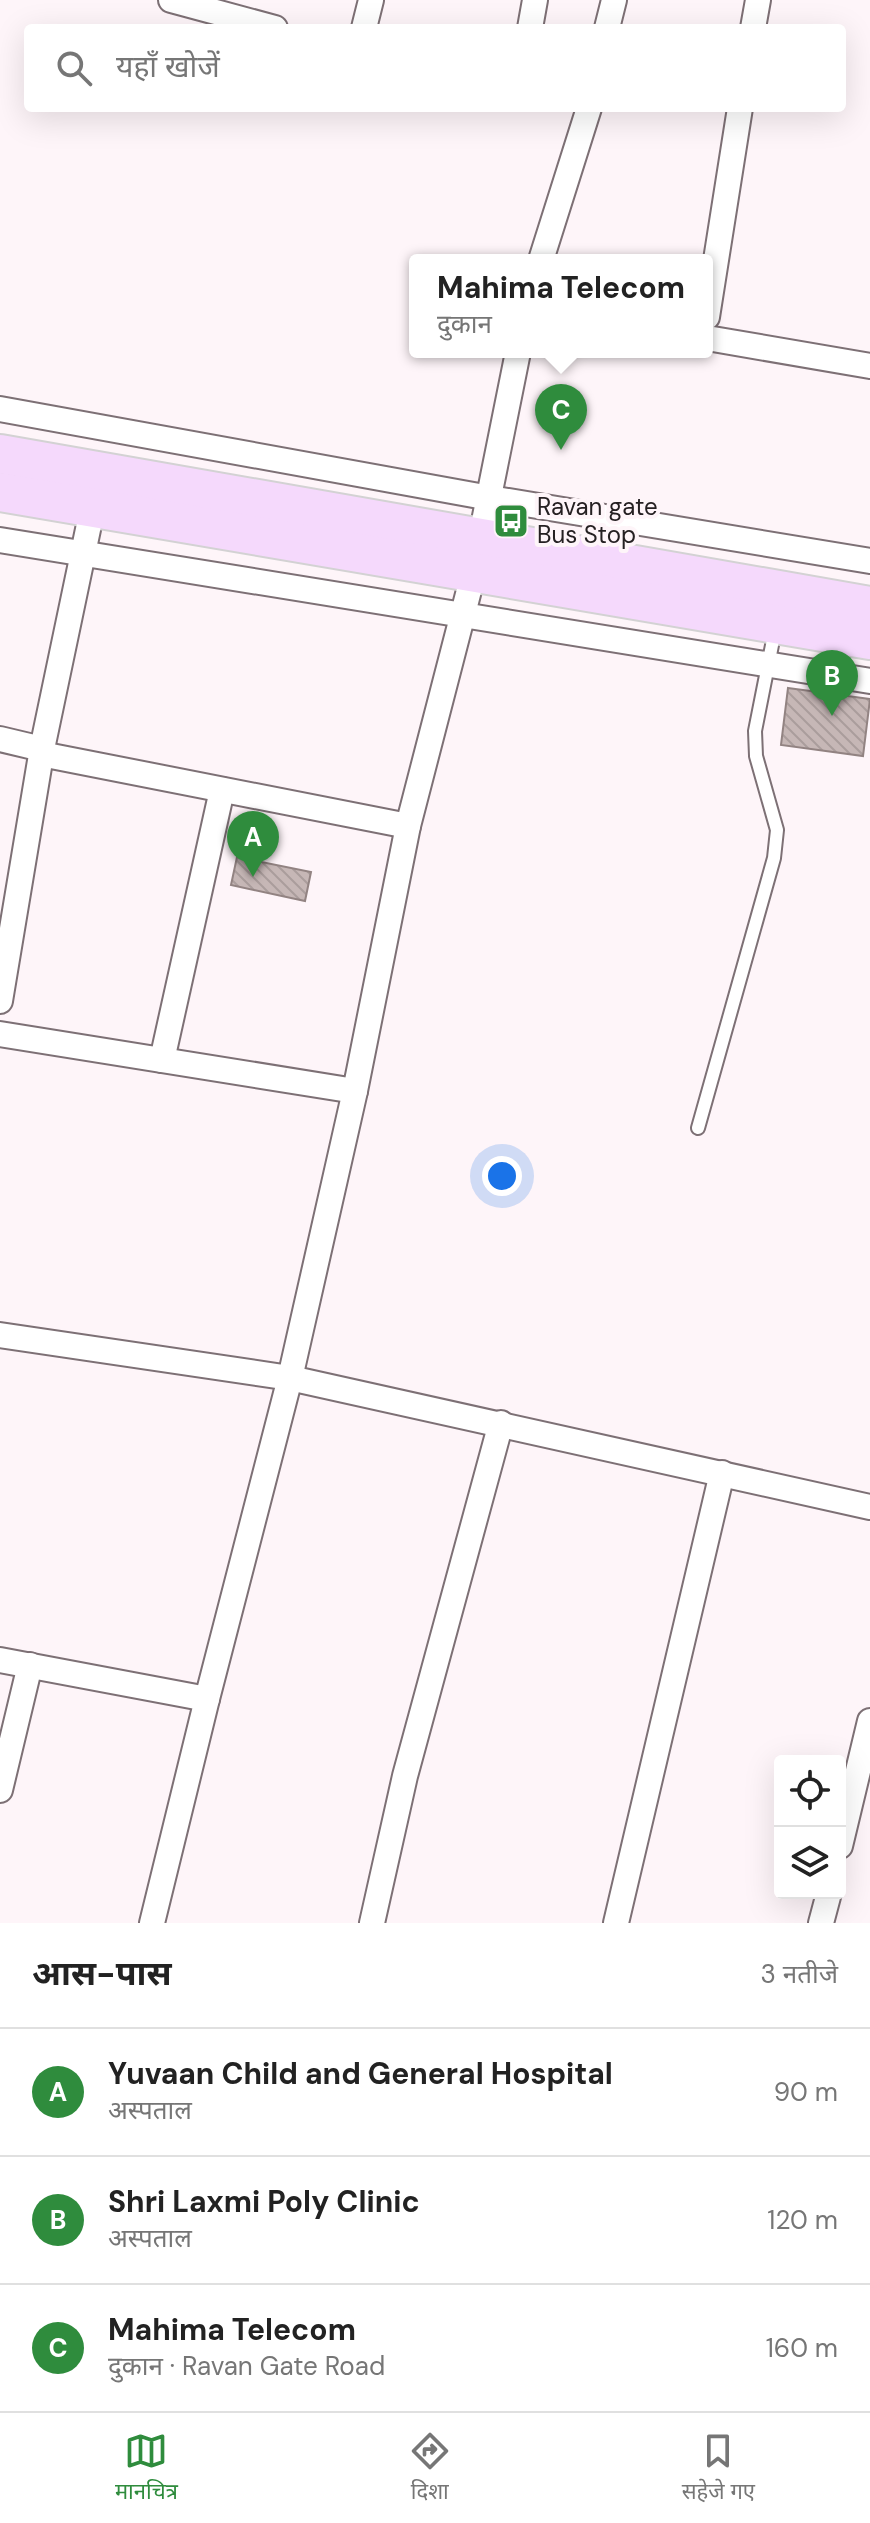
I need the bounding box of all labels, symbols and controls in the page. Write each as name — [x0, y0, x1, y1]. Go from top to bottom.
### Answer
search box — [24, 24, 846, 112]
icon: search — [52, 46, 96, 90]
text: यहाँ खोजें — [116, 47, 220, 86]
popup — [409, 254, 713, 358]
text: Mahima Telecom — [437, 268, 685, 307]
text: दुकान — [437, 307, 492, 341]
pin: C — [535, 384, 587, 450]
place label: Ravan gate Bus Stop — [537, 491, 658, 550]
bus stop icon: Ravan gate Bus Stop — [492, 502, 530, 540]
pin: B — [806, 650, 858, 716]
pin: A — [227, 811, 279, 877]
your location — [482, 1156, 522, 1196]
map controls — [774, 1755, 846, 1899]
button: locate — [774, 1755, 846, 1827]
button: layers — [774, 1827, 846, 1899]
text: आस-पास — [32, 1951, 172, 1996]
text: 3 नतीजे — [760, 1957, 838, 1991]
text: Yuvaan Child and General Hospital — [108, 2054, 613, 2093]
text: A — [49, 2075, 67, 2109]
text: 90 m — [774, 2075, 838, 2109]
text: अस्पताल — [108, 2093, 192, 2127]
text: Shri Laxmi Poly Clinic — [108, 2182, 420, 2221]
text: B — [50, 2203, 66, 2237]
text: 120 m — [767, 2203, 838, 2237]
text: अस्पताल — [108, 2221, 192, 2255]
text: Mahima Telecom — [108, 2310, 356, 2349]
text: C — [48, 2331, 68, 2365]
text: 160 m — [766, 2331, 838, 2365]
text: दुकान · Ravan Gate Road — [108, 2349, 385, 2383]
tab: मानचित्र — [115, 2429, 178, 2508]
tab: दिशा — [408, 2429, 452, 2508]
tab: सहेजे गए — [682, 2429, 755, 2508]

